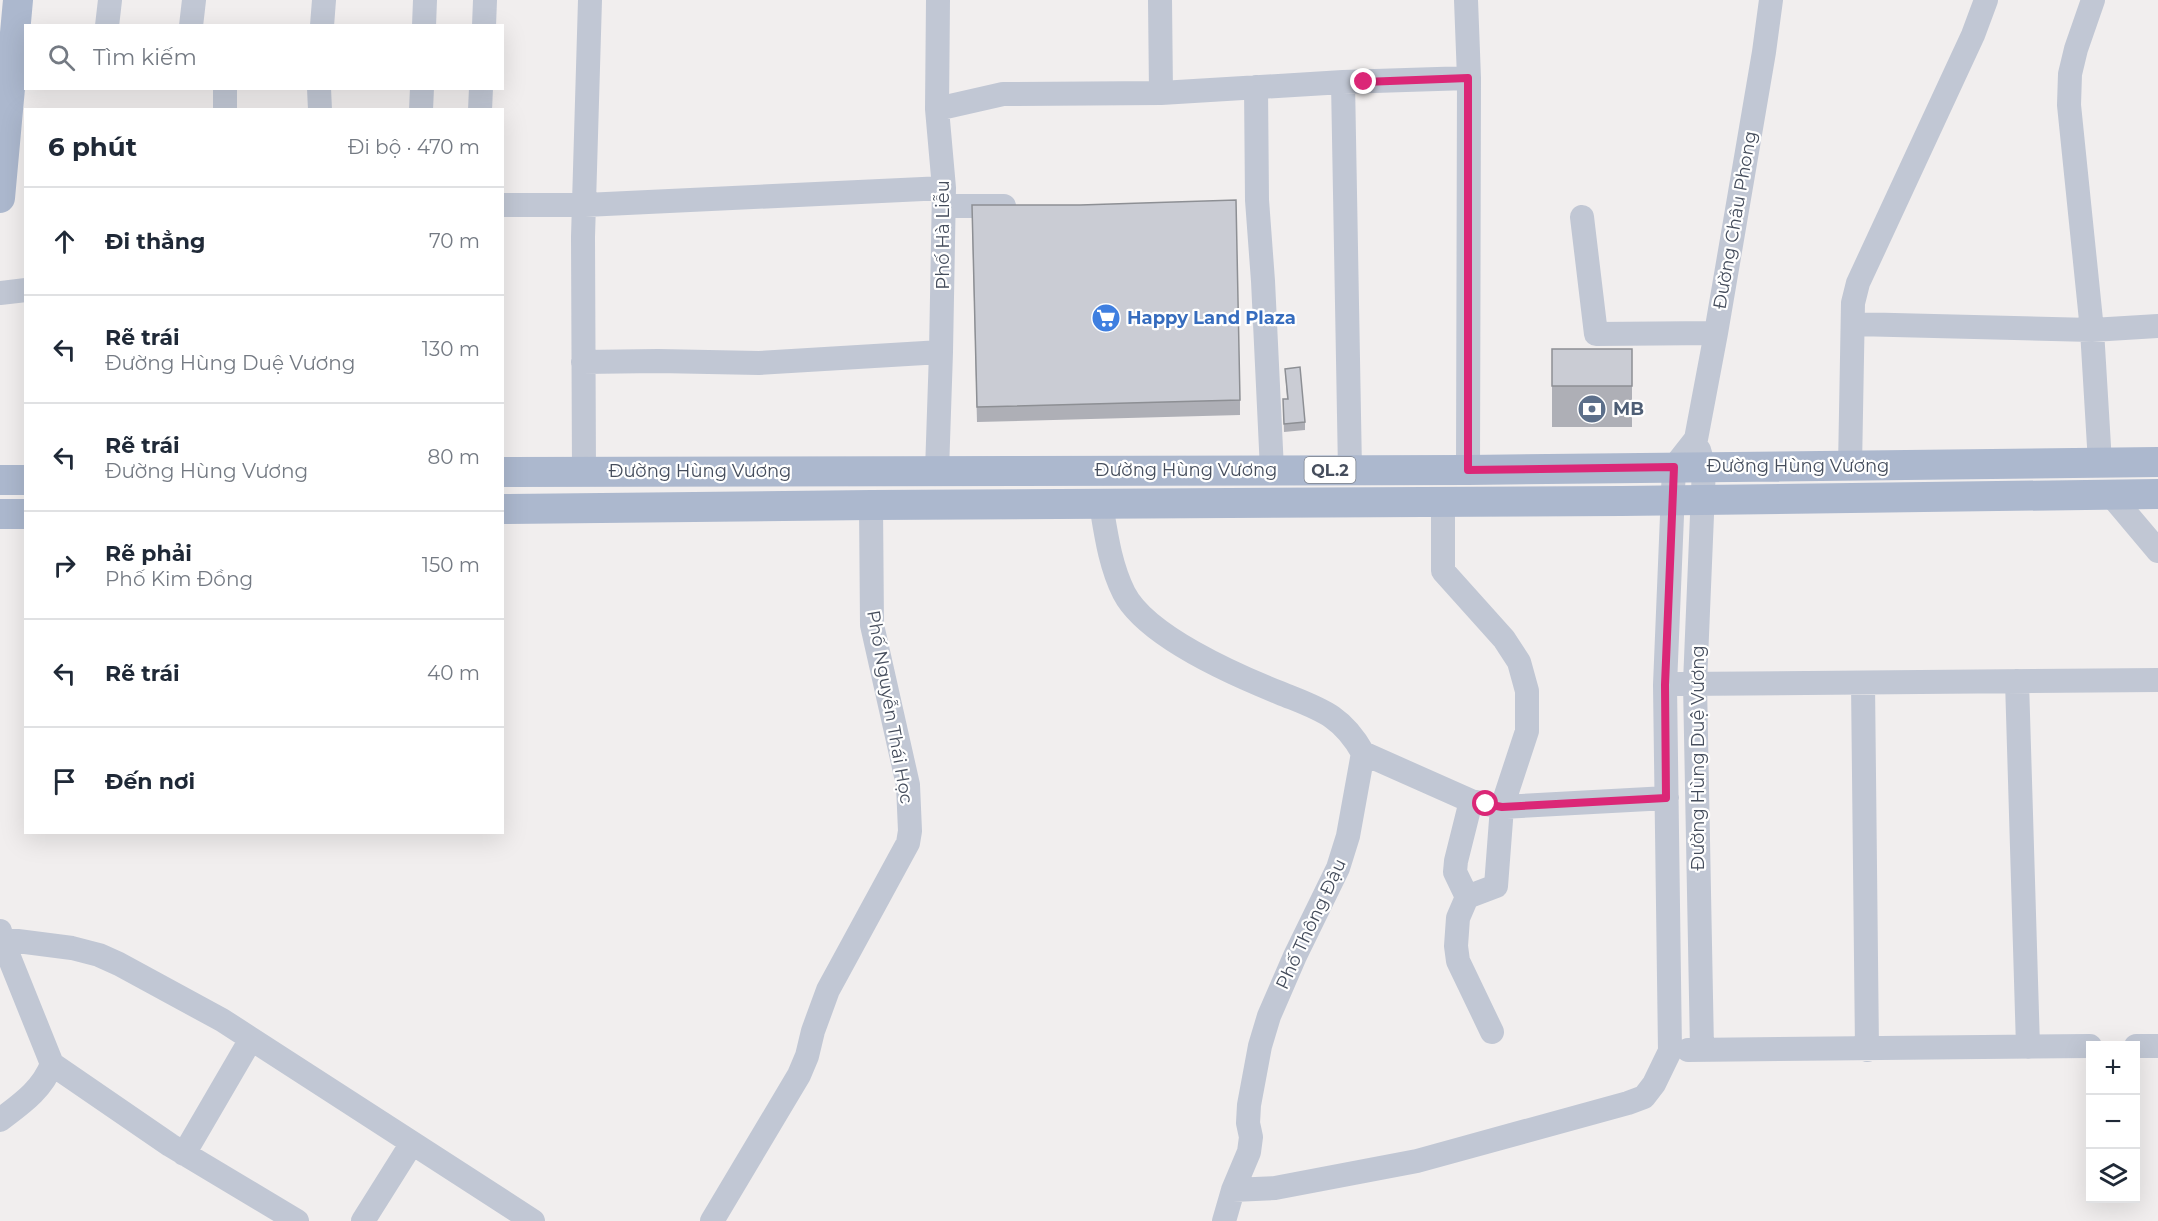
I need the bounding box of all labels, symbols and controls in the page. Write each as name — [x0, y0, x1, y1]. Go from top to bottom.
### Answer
search box — [24, 24, 504, 90]
icon: search — [45, 41, 78, 74]
text: Tìm kiếm — [93, 44, 197, 71]
route end — [1350, 68, 1376, 94]
street label: Đường Châu Phong — [1708, 129, 1762, 311]
text: 6 phút — [48, 131, 137, 163]
text: Đi bộ · 470 m — [348, 135, 480, 159]
street label: Phố Hà Liễu — [932, 180, 954, 290]
icon: ahead — [48, 225, 81, 258]
text: Đi thẳng — [105, 228, 205, 255]
text: 70 m — [429, 229, 480, 253]
supermarket icon: Happy Land Plaza — [1090, 302, 1122, 334]
place label: Happy Land Plaza — [1127, 307, 1296, 329]
text: Rẽ trái — [105, 324, 180, 351]
icon: left — [48, 333, 81, 366]
text: 130 m — [422, 337, 480, 361]
text: Đường Hùng Duệ Vương — [105, 351, 355, 375]
bank icon: MB — [1576, 393, 1608, 425]
place label: MB — [1613, 398, 1644, 420]
text: Rẽ trái — [105, 432, 180, 459]
icon: left — [48, 441, 81, 474]
text: 80 m — [428, 445, 480, 469]
street label: Đường Hùng Vương — [1707, 455, 1889, 477]
road number: QL.2 — [1304, 457, 1356, 483]
text: Đường Hùng Vương — [105, 459, 308, 483]
street label: Đường Hùng Vương — [1095, 459, 1277, 481]
street label: Đường Hùng Vương — [609, 460, 791, 482]
text: Rẽ phải — [105, 540, 192, 567]
icon: right — [48, 549, 81, 582]
text: 150 m — [422, 553, 480, 577]
text: Phố Kim Đồng — [105, 567, 253, 591]
street label: Phố Nguyễn Thái Học — [862, 609, 918, 805]
street label: Đường Hùng Duệ Vương — [1687, 645, 1709, 871]
icon: left — [48, 657, 81, 690]
text: Rẽ trái — [105, 660, 180, 687]
text: 40 m — [427, 661, 480, 685]
icon: arrive — [48, 765, 81, 798]
text: Đến nơi — [105, 768, 195, 795]
route start — [1472, 790, 1498, 816]
street label: Phố Thông Đậu — [1271, 855, 1351, 993]
map controls — [2086, 1041, 2140, 1203]
button: + — [2086, 1041, 2140, 1095]
button: − — [2086, 1095, 2140, 1149]
button: layers — [2086, 1149, 2140, 1203]

